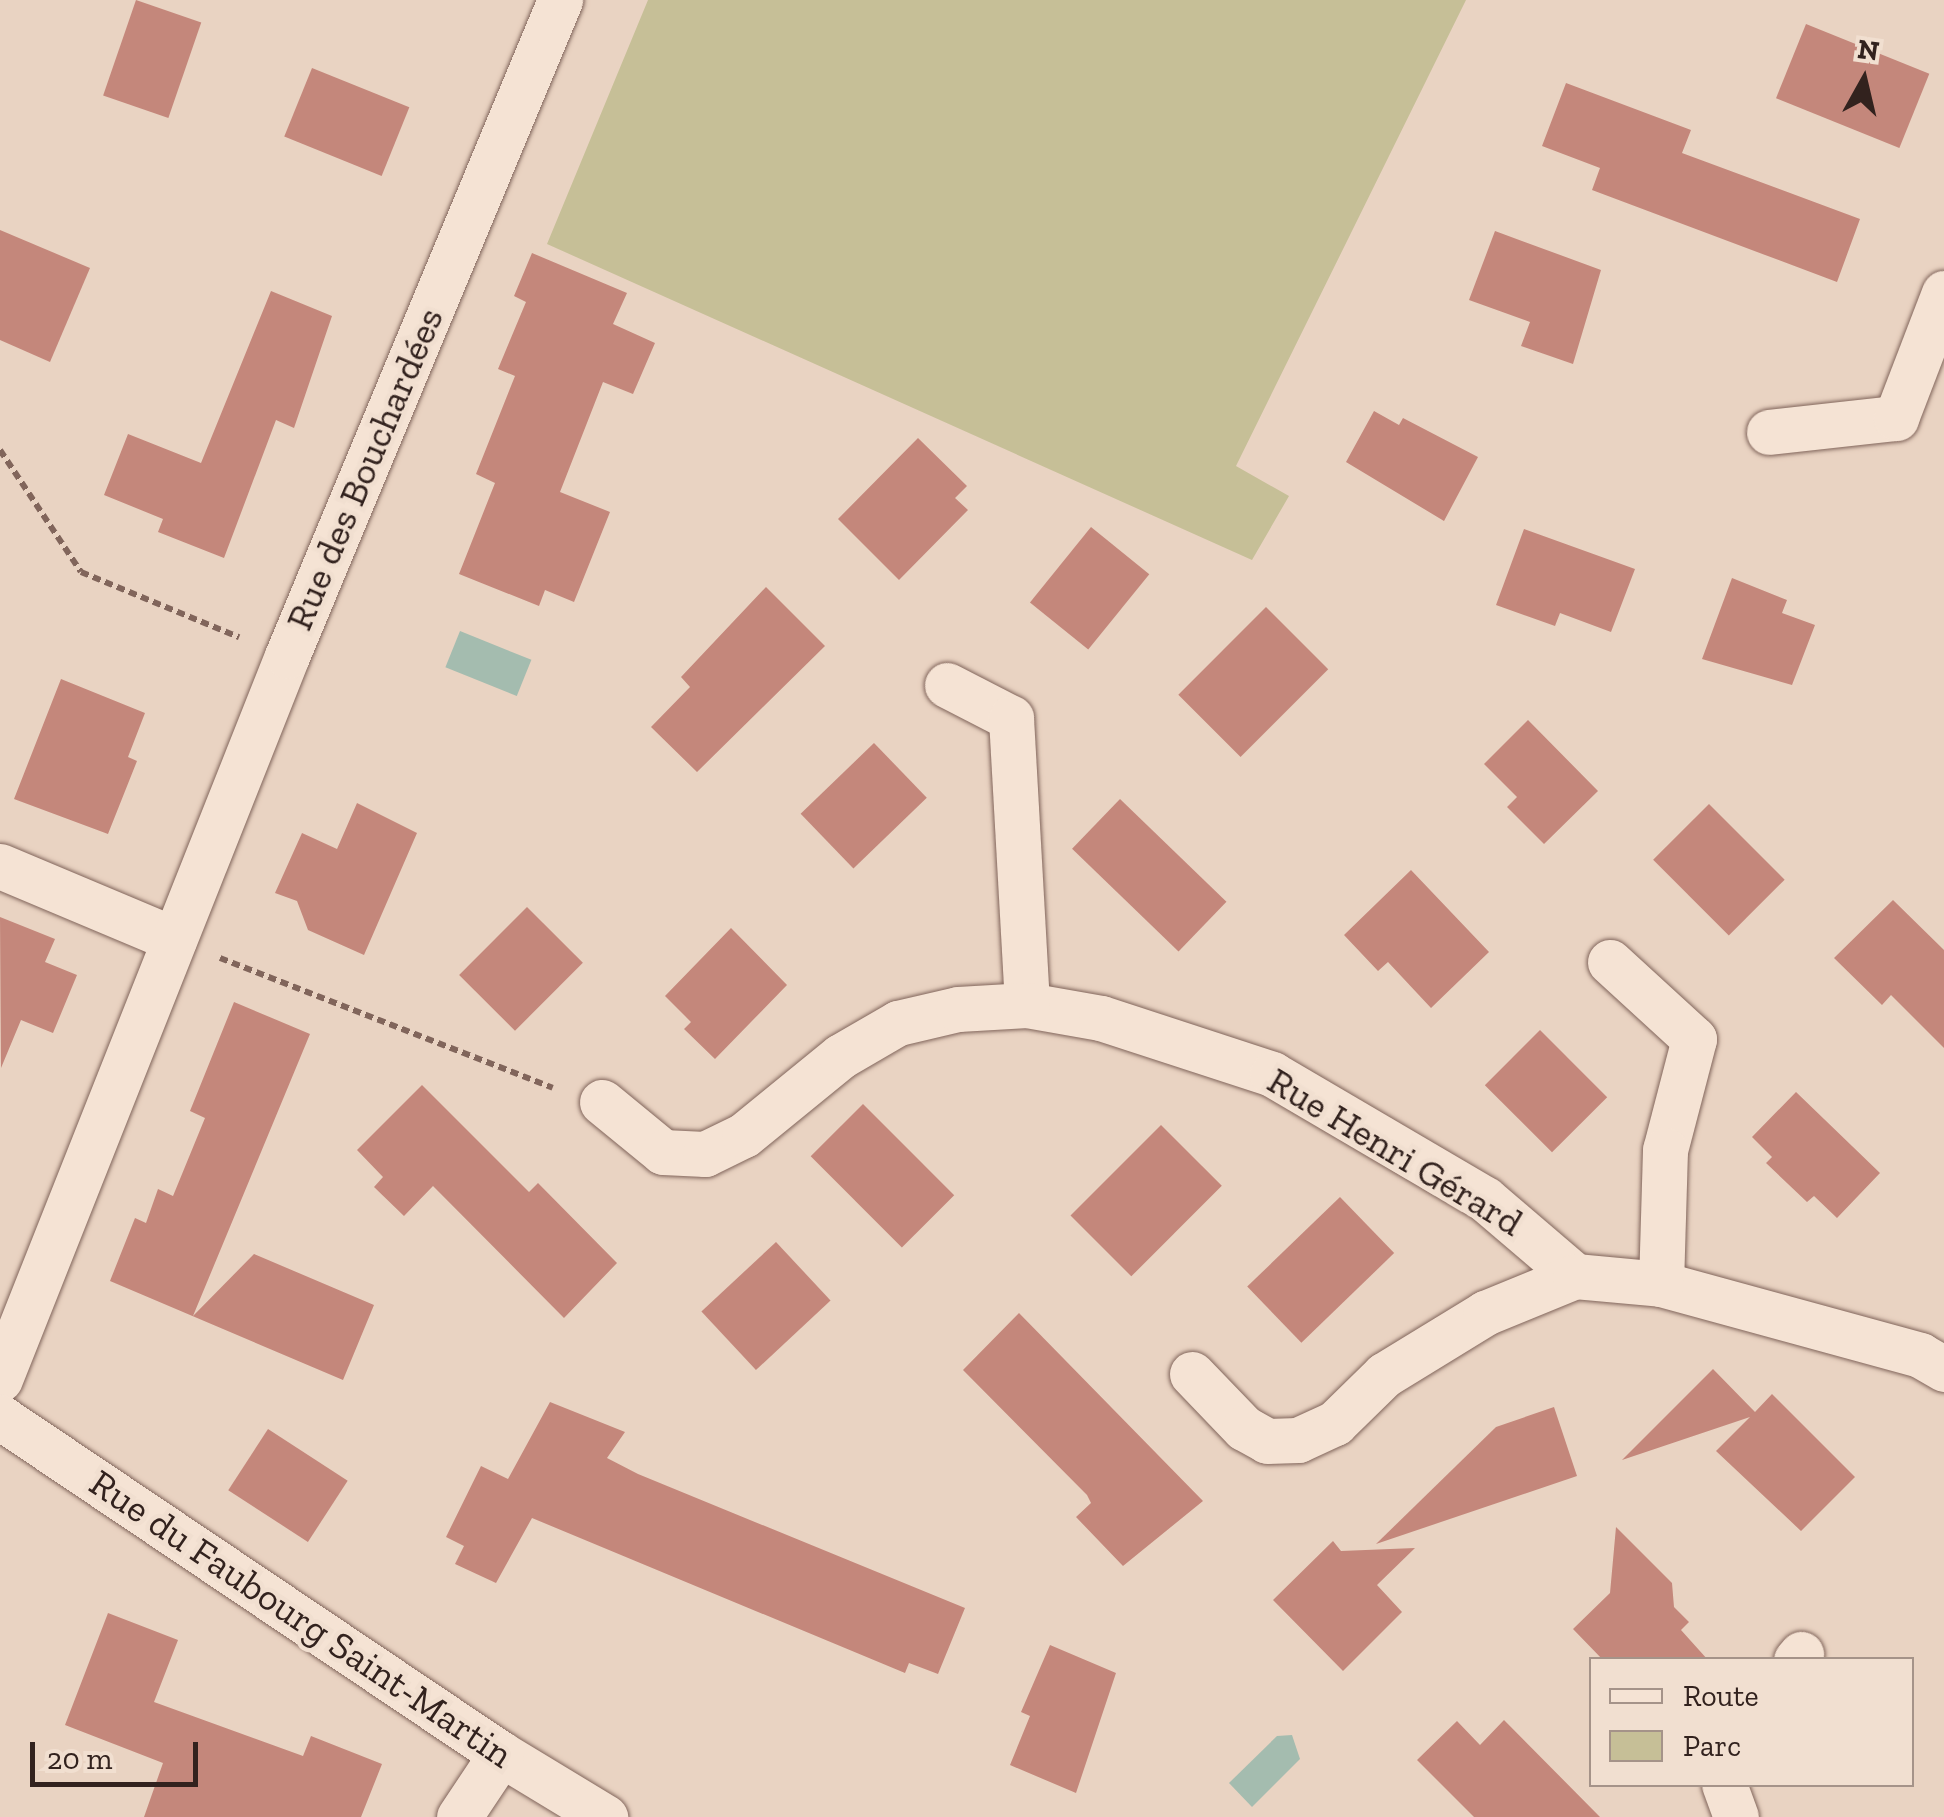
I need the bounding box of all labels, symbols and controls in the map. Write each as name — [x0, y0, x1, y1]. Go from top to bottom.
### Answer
north arrow — [1814, 30, 1914, 130]
text: N — [1855, 32, 1881, 68]
street label: Rue des Bouchardées — [277, 301, 453, 637]
street label: Rue Henri Gérard — [1259, 1058, 1531, 1246]
street label: Rue du Faubourg Saint-Martin — [81, 1460, 521, 1778]
legend — [1589, 1657, 1914, 1787]
text: Route — [1683, 1678, 1759, 1714]
scale bar — [35, 1722, 202, 1784]
text: Parc — [1683, 1728, 1741, 1764]
text: 20 m — [47, 1741, 112, 1777]

